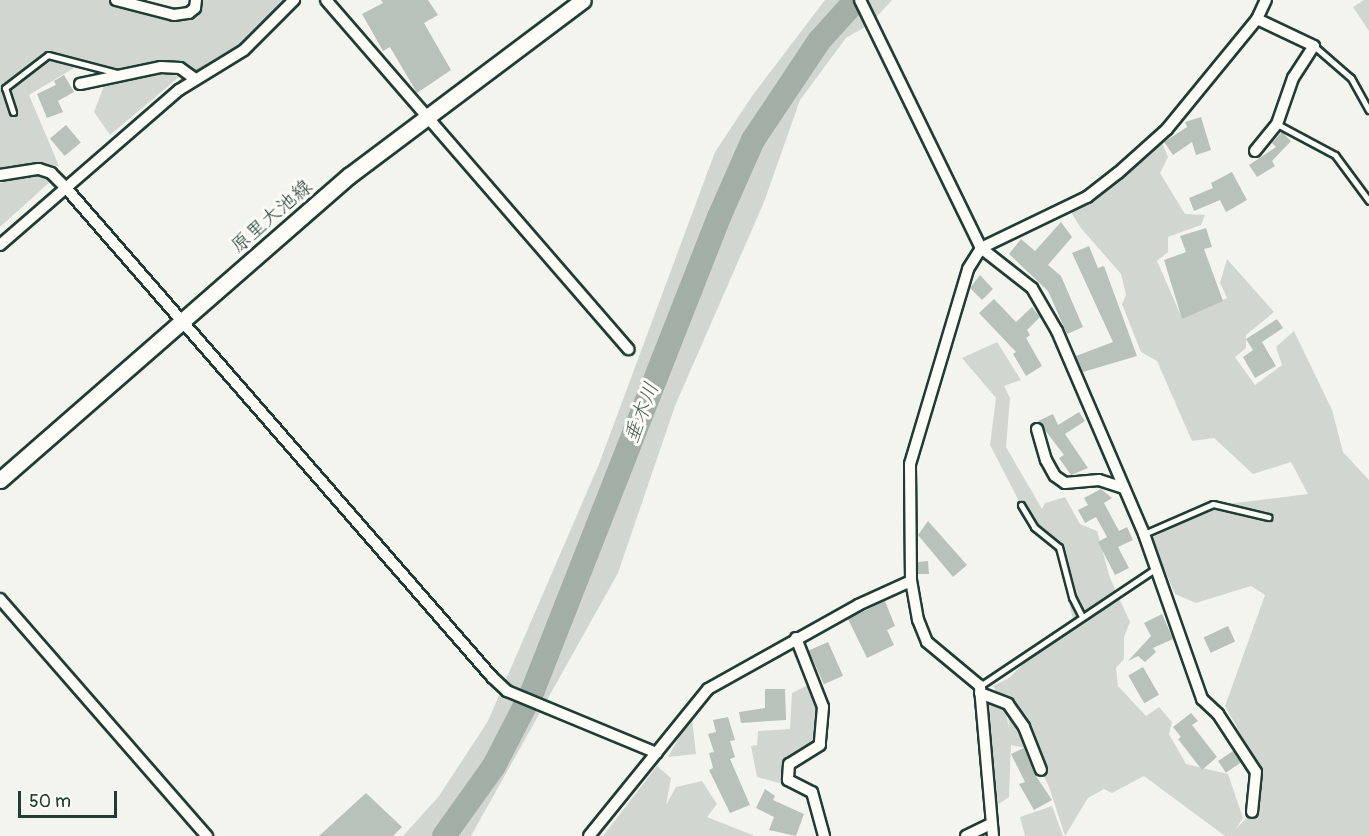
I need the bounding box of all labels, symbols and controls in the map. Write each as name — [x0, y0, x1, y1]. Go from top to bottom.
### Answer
street label: 原里大池線 — [225, 174, 317, 258]
water label: 垂木川 — [619, 379, 665, 447]
scale bar — [21, 779, 120, 817]
text: 50 m — [29, 790, 71, 813]

